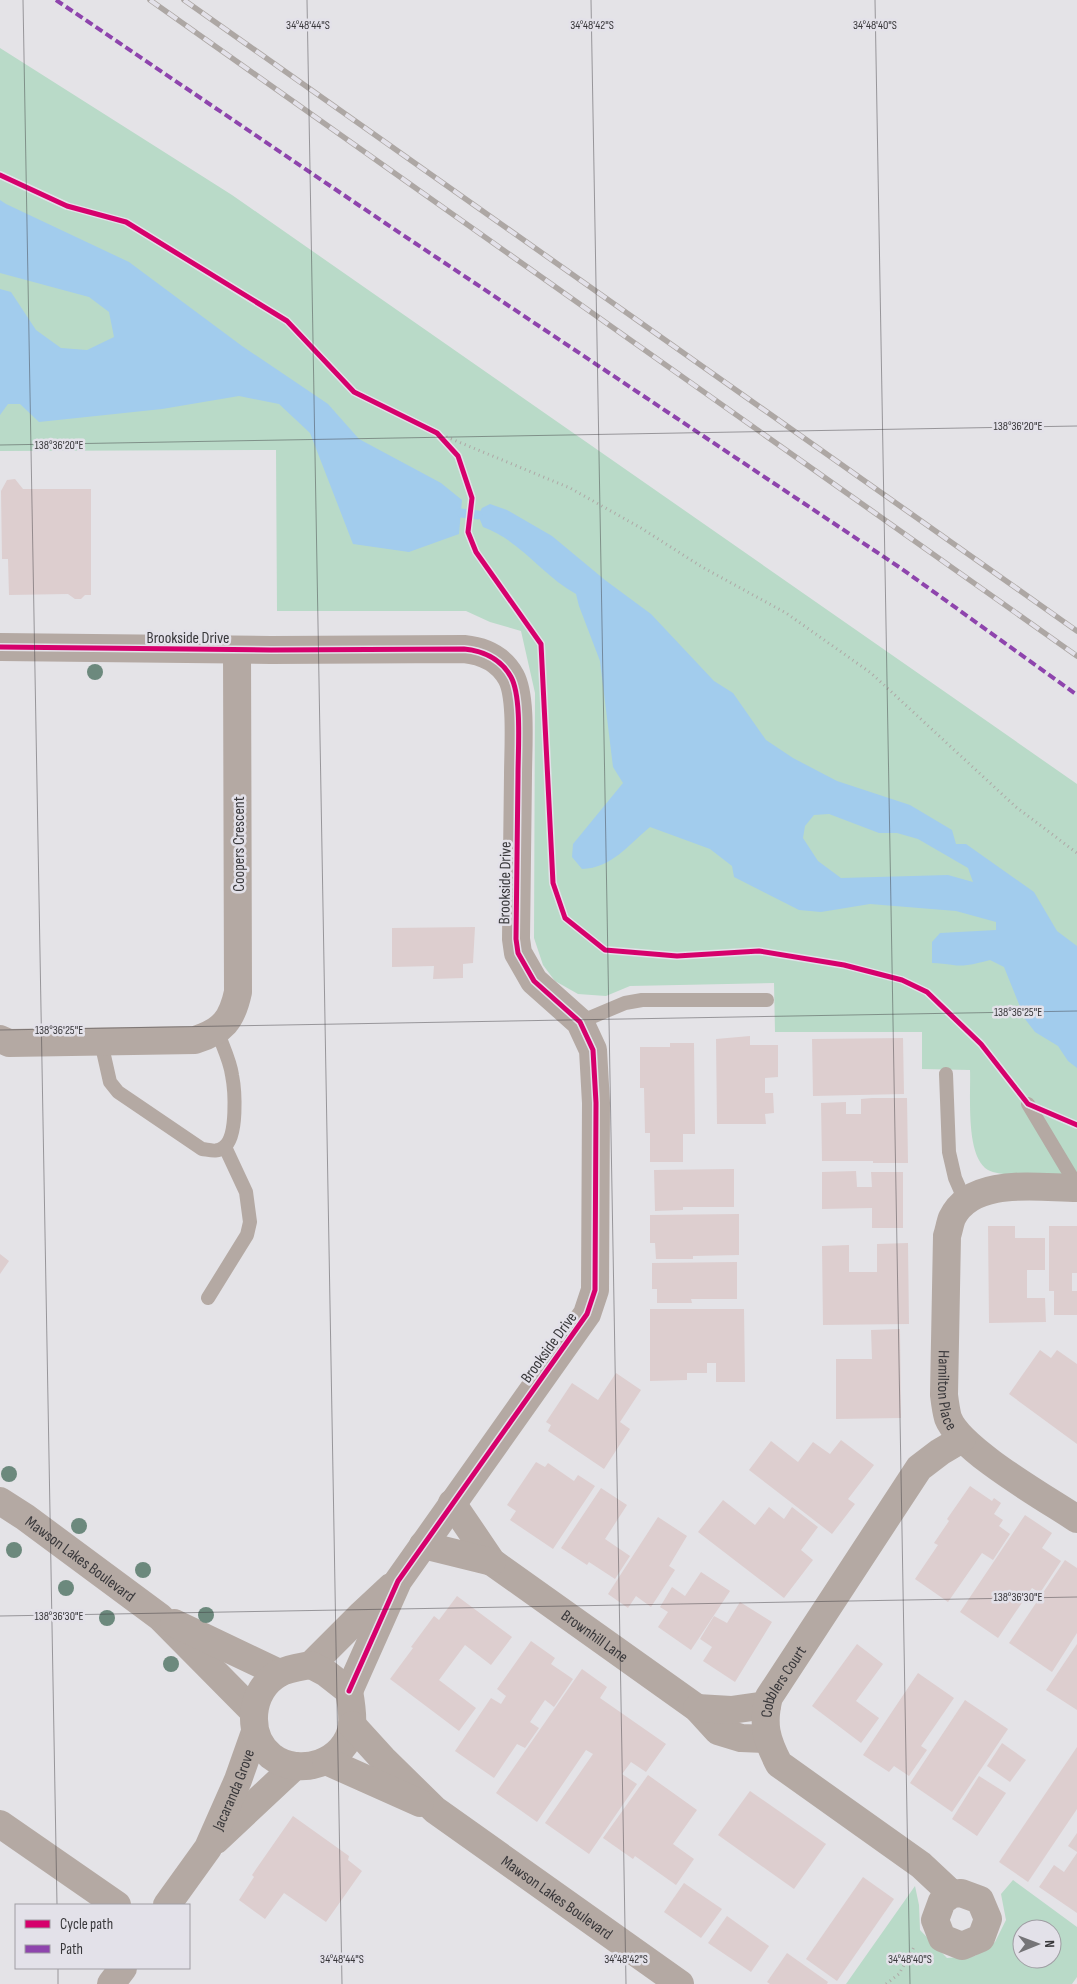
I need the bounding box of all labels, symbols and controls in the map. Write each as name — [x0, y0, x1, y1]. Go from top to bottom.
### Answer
text: 34°48'44"S — [286, 18, 330, 33]
text: 34°48'42"S — [570, 18, 614, 33]
text: 34°48'40"S — [853, 18, 897, 33]
text: 138°36'20"E — [994, 419, 1042, 434]
text: 138°36'20"E — [35, 438, 83, 453]
street label: Brookside Drive — [147, 629, 229, 648]
street label: Coopers Crescent — [230, 796, 249, 892]
street label: Brookside Drive — [495, 841, 516, 925]
text: 138°36'25"E — [994, 1005, 1042, 1020]
text: 138°36'25"E — [35, 1023, 83, 1038]
street label: Brookside Drive — [517, 1309, 581, 1387]
street label: Hamilton Place — [933, 1350, 960, 1434]
street label: Mawson Lakes Boulevard — [21, 1513, 139, 1606]
text: 138°36'30"E — [994, 1590, 1042, 1605]
street label: Brownhill Lane — [557, 1606, 631, 1667]
text: 138°36'30"E — [35, 1609, 83, 1624]
street label: Cobblers Court — [758, 1643, 811, 1719]
street label: Jacaranda Grove — [209, 1747, 259, 1834]
street label: Mawson Lakes Boulevard — [497, 1852, 616, 1944]
legend — [15, 1904, 190, 1969]
text: Cycle path — [60, 1915, 113, 1934]
north arrow — [1012, 1919, 1062, 1969]
text: Path — [60, 1940, 83, 1959]
text: N — [1041, 1940, 1058, 1948]
text: 34°48'44"S — [320, 1952, 364, 1967]
text: 34°48'42"S — [604, 1952, 648, 1967]
text: 34°48'40"S — [888, 1952, 932, 1967]

